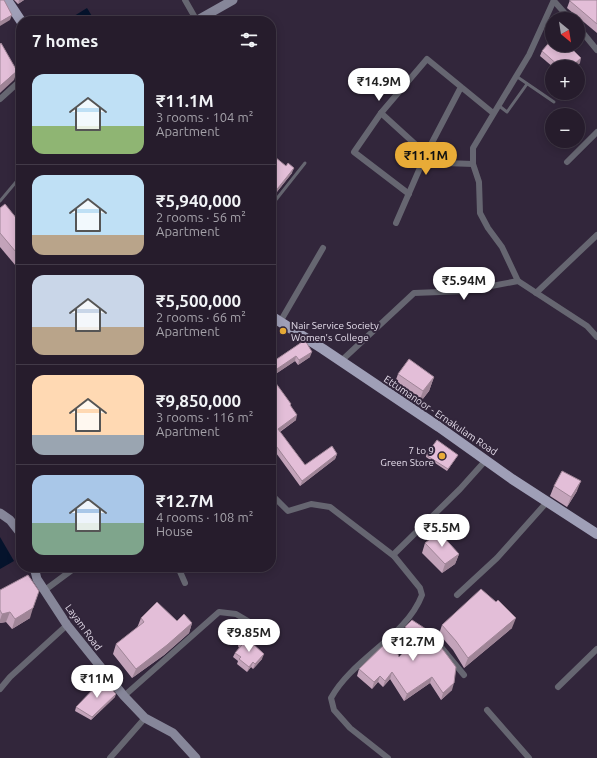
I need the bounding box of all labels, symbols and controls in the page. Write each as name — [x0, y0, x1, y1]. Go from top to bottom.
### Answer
north arrow — [545, 12, 585, 52]
map controls — [545, 12, 585, 148]
icon: filters — [238, 29, 260, 51]
text: 7 homes — [32, 31, 98, 50]
button: + — [545, 60, 585, 100]
pin: ₹14.9M — [346, 68, 412, 102]
text: ₹14.9M — [357, 74, 401, 88]
icon: home — [64, 90, 112, 138]
text: ₹11.1M — [156, 91, 214, 110]
button: − — [545, 108, 585, 148]
text: 3 rooms · 104 m² — [156, 110, 253, 124]
text: Apartment — [156, 124, 220, 138]
pin: ₹11.1M — [393, 142, 459, 176]
text: ₹11.1M — [404, 148, 448, 162]
icon: home — [64, 191, 112, 239]
text: ₹5,940,000 — [156, 191, 241, 210]
text: 2 rooms · 56 m² — [156, 210, 246, 224]
text: Apartment — [156, 224, 220, 238]
pin: ₹5.94M — [431, 267, 497, 301]
text: ₹5.94M — [442, 273, 486, 287]
icon: home — [64, 291, 112, 339]
text: ₹5,500,000 — [156, 291, 241, 310]
text: 2 rooms · 66 m² — [156, 310, 246, 324]
place label: Nair Service Society Women's College — [291, 320, 379, 343]
text: Apartment — [156, 324, 220, 338]
marker: Nair Service Society Women's College — [278, 326, 288, 336]
street label: Ettumanoor - Ernakulam Road — [382, 373, 500, 458]
icon: home — [64, 391, 112, 439]
text: ₹9,850,000 — [156, 391, 241, 410]
text: 3 rooms · 116 m² — [156, 410, 253, 424]
text: Apartment — [156, 424, 220, 438]
place label: 7 to 9 Green Store — [380, 445, 434, 468]
marker: 7 to 9 Green Store — [437, 451, 447, 461]
icon: home — [64, 491, 112, 539]
text: ₹12.7M — [156, 491, 214, 510]
text: 4 rooms · 108 m² — [156, 510, 253, 524]
pin: ₹5.5M — [414, 514, 470, 548]
text: ₹5.5M — [424, 520, 460, 534]
text: House — [156, 524, 193, 538]
street label: Layam Road — [63, 602, 104, 653]
pin: ₹9.85M — [216, 619, 282, 653]
text: ₹9.85M — [227, 625, 271, 639]
pin: ₹12.7M — [380, 628, 446, 662]
text: ₹12.7M — [391, 634, 435, 648]
pin: ₹11M — [73, 665, 121, 699]
text: ₹11M — [80, 671, 114, 685]

